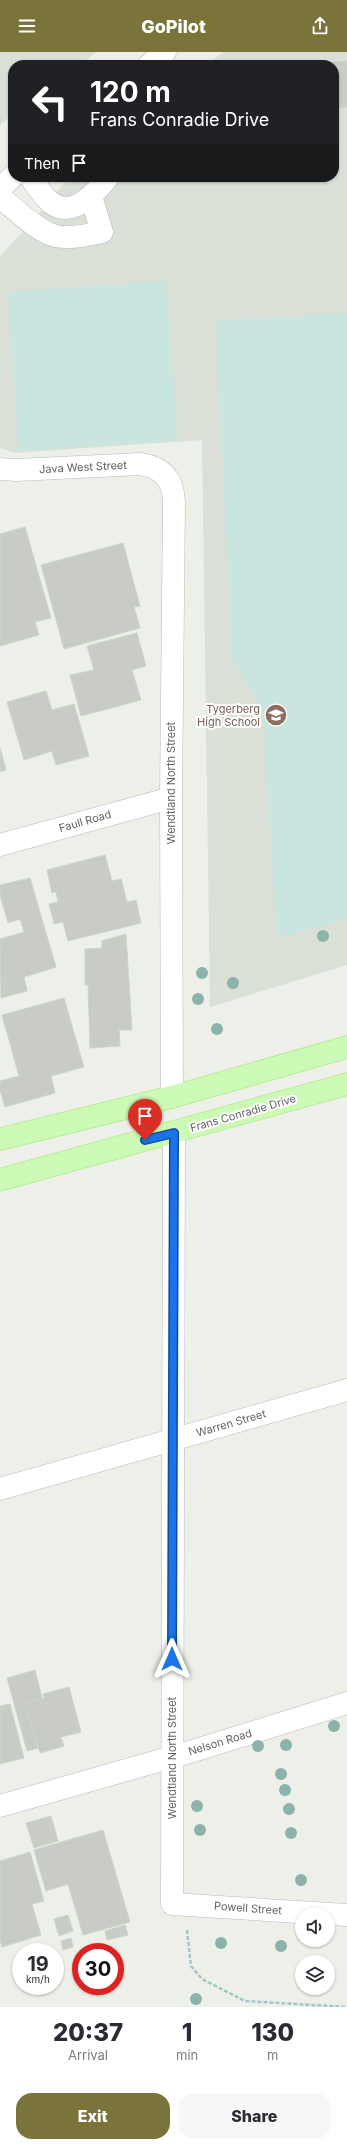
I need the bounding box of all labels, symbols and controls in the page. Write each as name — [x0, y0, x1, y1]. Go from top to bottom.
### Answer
icon: menu — [16, 15, 38, 37]
icon: share — [309, 15, 331, 37]
text: GoPilot — [141, 16, 206, 37]
text: 120 m — [90, 75, 171, 109]
icon: left — [24, 76, 76, 128]
text: Frans Conradie Drive — [90, 109, 269, 130]
icon: arrive — [68, 152, 90, 174]
text: Then — [24, 154, 60, 173]
street label: Java West Street — [39, 458, 128, 476]
place label: Tygerberg High School — [197, 702, 260, 729]
school or university icon: Tygerberg High School — [263, 702, 289, 728]
street label: Wendtland North Street — [164, 721, 178, 844]
street label: Faull Road — [57, 807, 113, 835]
street label: Frans Conradie Drive — [188, 1091, 298, 1135]
pin — [128, 1099, 162, 1140]
icon: arrive — [134, 1105, 156, 1127]
street label: Warren Street — [195, 1406, 268, 1440]
position arrow — [151, 1638, 193, 1680]
street label: Wendtland North Street — [165, 1696, 179, 1819]
street label: Nelson Road — [186, 1726, 254, 1758]
street label: Powell Street — [214, 1899, 283, 1917]
map controls — [295, 1907, 335, 1995]
button: sound — [295, 1907, 335, 1947]
speed limit sign: 30 — [72, 1943, 124, 1995]
text: 19 — [27, 1952, 49, 1976]
button: layers — [295, 1955, 335, 1995]
text: km/h — [26, 1973, 50, 1985]
text: 20:37 — [53, 2018, 123, 2047]
text: 1 — [182, 2018, 192, 2047]
text: 130 — [251, 2018, 294, 2047]
text: Arrival — [68, 2047, 108, 2063]
text: min — [176, 2047, 198, 2063]
text: m — [267, 2047, 278, 2063]
button: Exit — [16, 2093, 170, 2139]
button: Share — [178, 2093, 331, 2139]

